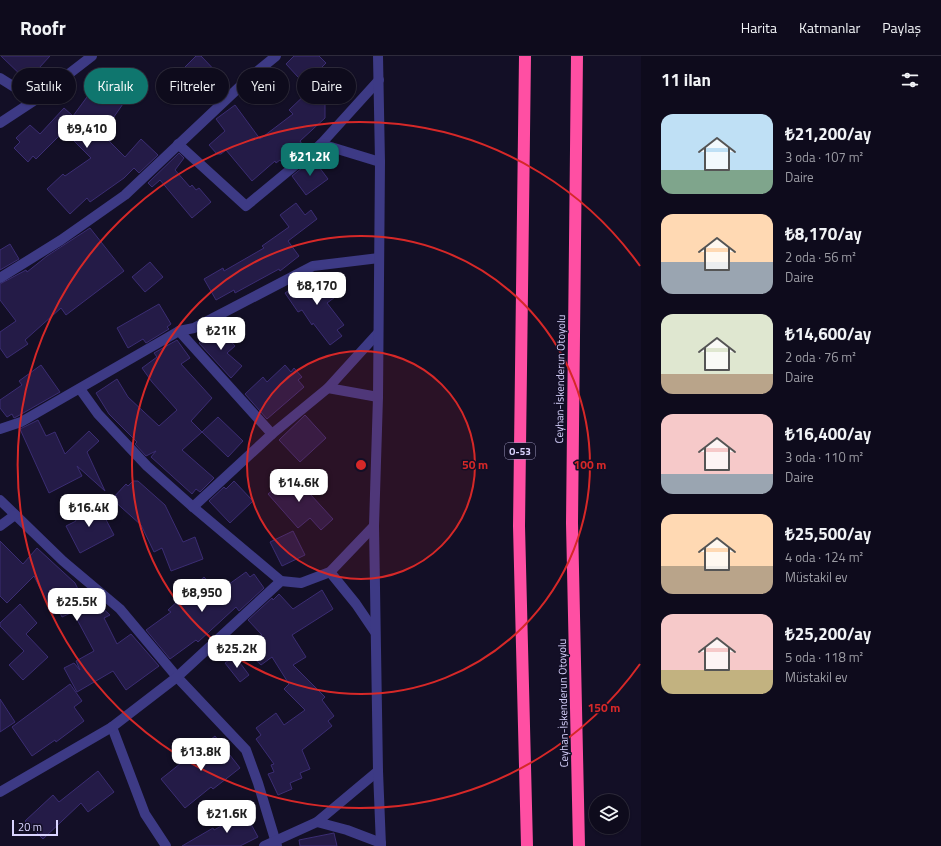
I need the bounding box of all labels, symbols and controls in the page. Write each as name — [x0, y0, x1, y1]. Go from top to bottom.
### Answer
text: Roofr — [20, 13, 66, 42]
text: Harita — [741, 17, 777, 38]
text: Katmanlar — [799, 17, 860, 38]
text: Paylaş — [882, 17, 921, 38]
text: 11 ilan — [661, 67, 711, 93]
chip: Satılık — [12, 68, 76, 104]
chip: Kiralık — [84, 68, 148, 104]
chip: Filtreler — [156, 68, 229, 104]
chip: Yeni — [237, 68, 289, 104]
chip: Daire — [297, 68, 356, 104]
icon: filters — [899, 69, 921, 91]
pin: ₺9,410 — [54, 115, 120, 149]
text: ₺9,410 — [67, 118, 107, 138]
text: ₺21,200/ay — [785, 121, 871, 147]
icon: home — [693, 130, 741, 178]
pin: ₺21.2K — [277, 143, 343, 177]
text: ₺21.2K — [290, 146, 330, 166]
text: 3 oda · 107 m² — [785, 147, 863, 167]
text: Daire — [785, 167, 814, 187]
text: ₺8,170/ay — [785, 221, 862, 247]
icon: home — [693, 230, 741, 278]
text: 2 oda · 56 m² — [785, 247, 856, 267]
text: Daire — [785, 267, 814, 287]
pin: ₺8,170 — [284, 272, 350, 306]
text: ₺8,170 — [297, 275, 337, 295]
street label: Ceyhan-İskenderun Otoyolu — [551, 314, 569, 444]
pin: ₺21K — [197, 317, 245, 351]
text: ₺21K — [206, 320, 236, 340]
text: ₺14,600/ay — [785, 321, 871, 347]
icon: home — [693, 330, 741, 378]
text: 2 oda · 76 m² — [785, 347, 856, 367]
text: Daire — [785, 367, 814, 387]
text: ₺16,400/ay — [785, 421, 871, 447]
icon: home — [693, 430, 741, 478]
road number: O-53 — [505, 443, 535, 459]
text: 3 oda · 110 m² — [785, 447, 863, 467]
text: 50 m — [462, 455, 488, 474]
text: 100 m — [574, 455, 606, 474]
centre of rings — [354, 458, 368, 472]
text: Daire — [785, 467, 814, 487]
pin: ₺14.6K — [266, 469, 332, 503]
text: ₺14.6K — [279, 472, 319, 492]
pin: ₺16.4K — [56, 494, 122, 528]
text: ₺16.4K — [69, 497, 109, 517]
text: ₺25,500/ay — [785, 521, 871, 547]
icon: home — [693, 530, 741, 578]
text: 4 oda · 124 m² — [785, 547, 863, 567]
text: Müstakil ev — [785, 567, 848, 587]
pin: ₺8,950 — [169, 579, 235, 613]
text: ₺8,950 — [182, 582, 222, 602]
pin: ₺25.5K — [44, 588, 110, 622]
text: ₺25.5K — [57, 591, 97, 611]
text: ₺25,200/ay — [785, 621, 871, 647]
icon: home — [693, 630, 741, 678]
pin: ₺25.2K — [204, 635, 270, 669]
text: ₺25.2K — [217, 638, 257, 658]
street label: Ceyhan-İskenderun Otoyolu — [554, 638, 572, 768]
text: 5 oda · 118 m² — [785, 647, 863, 667]
text: Müstakil ev — [785, 667, 848, 687]
text: 150 m — [588, 698, 620, 717]
pin: ₺13.8K — [168, 738, 234, 772]
text: ₺13.8K — [181, 741, 221, 761]
map controls — [589, 794, 629, 834]
button: layers — [589, 794, 629, 834]
pin: ₺21.6K — [194, 800, 260, 834]
text: ₺21.6K — [207, 803, 247, 823]
scale bar — [12, 818, 58, 837]
text: 20 m — [18, 819, 42, 835]

